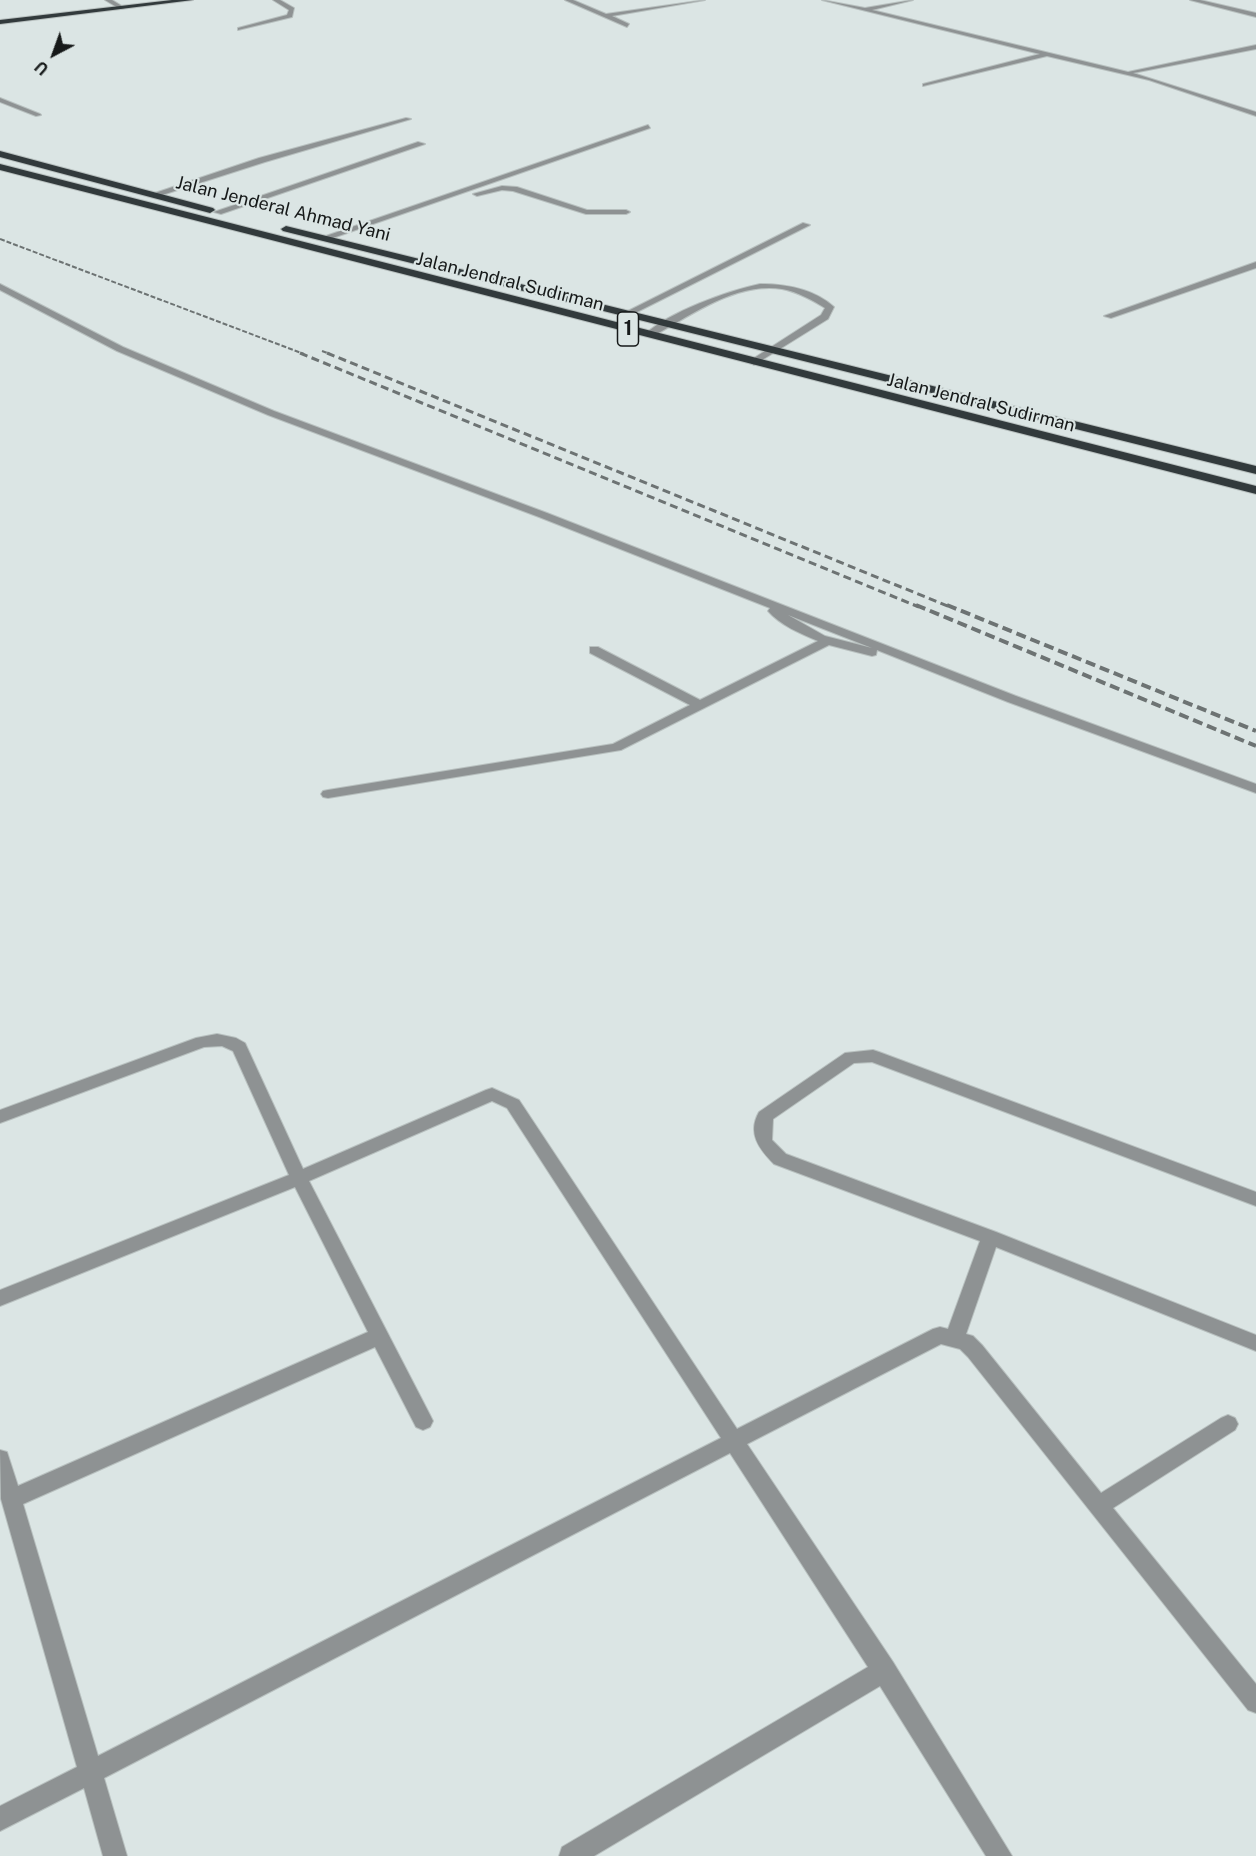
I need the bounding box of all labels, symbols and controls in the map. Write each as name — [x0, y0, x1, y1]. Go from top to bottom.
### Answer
north arrow — [24, 24, 84, 84]
text: U — [31, 57, 52, 79]
street label: Jalan Jenderal Ahmad Yani — [173, 172, 393, 246]
street label: Jalan Jendral Sudirman — [414, 248, 606, 316]
road number: 1 — [618, 312, 638, 346]
street label: Jalan Jendral Sudirman — [885, 369, 1077, 437]

